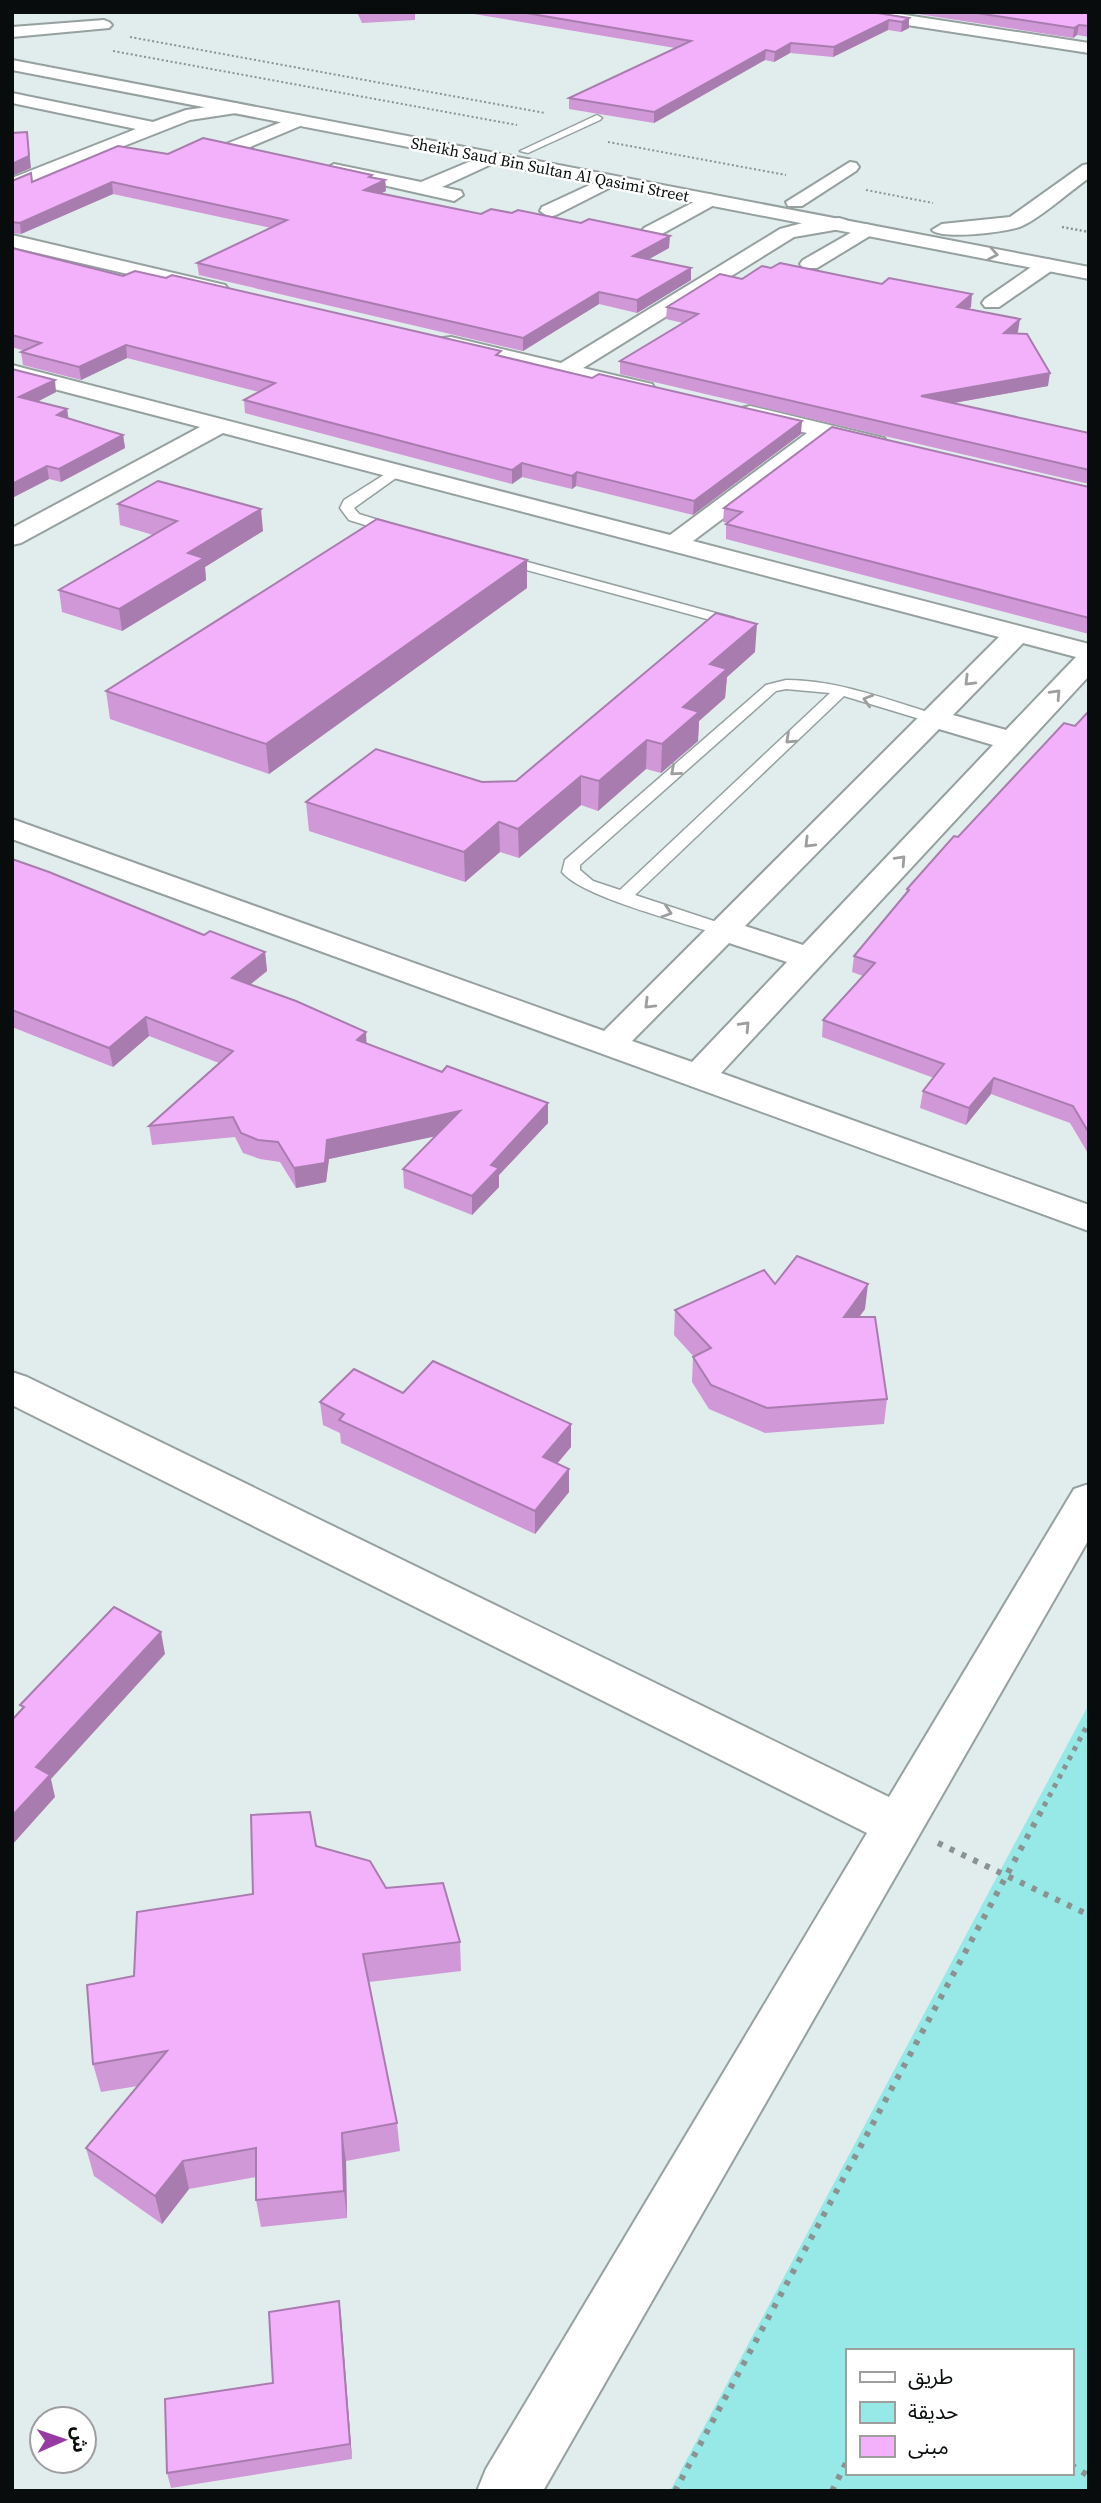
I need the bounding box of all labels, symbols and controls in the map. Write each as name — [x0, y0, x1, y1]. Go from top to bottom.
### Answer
street label: Sheikh Saud Bin Sultan Al Qasimi Street — [409, 131, 692, 207]
one-way arrow — [987, 246, 999, 261]
one-way arrow — [964, 672, 977, 685]
one-way arrow — [1048, 689, 1060, 702]
one-way arrow — [862, 694, 874, 708]
one-way arrow — [785, 731, 798, 743]
one-way arrow — [670, 763, 683, 776]
one-way arrow — [805, 834, 818, 847]
one-way arrow — [892, 855, 905, 868]
one-way arrow — [660, 903, 672, 918]
one-way arrow — [645, 996, 658, 1009]
one-way arrow — [737, 1021, 750, 1034]
legend — [846, 2349, 1073, 2475]
text: طريق — [908, 2362, 953, 2391]
text: حديقة — [908, 2397, 958, 2426]
north arrow — [28, 2405, 98, 2475]
text: ش — [67, 2426, 93, 2453]
text: مبنى — [908, 2432, 949, 2461]

